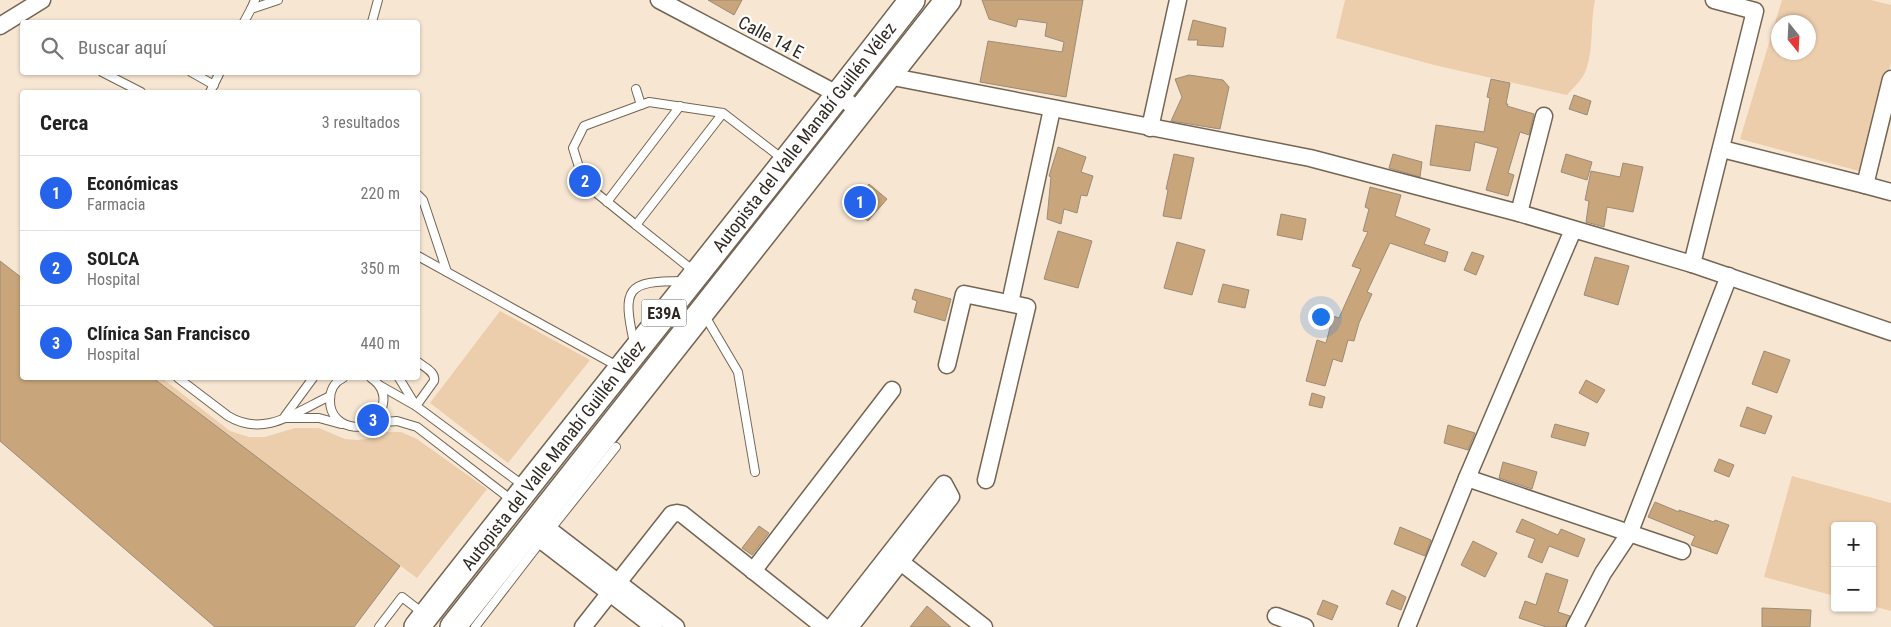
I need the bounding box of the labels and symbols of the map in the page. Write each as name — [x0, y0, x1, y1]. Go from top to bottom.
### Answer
street label: Calle 14 E — [735, 11, 807, 63]
north arrow — [1771, 15, 1816, 60]
street label: Autopista del Valle Manabí Guillén Vélez — [708, 18, 900, 256]
pin: 2 — [569, 162, 601, 200]
pin: 1 — [844, 183, 876, 221]
road number: E39A — [642, 300, 686, 326]
your location — [1308, 304, 1334, 330]
street label: Autopista del Valle Manabí Guillén Vélez — [457, 336, 649, 574]
pin: 3 — [357, 401, 389, 439]

